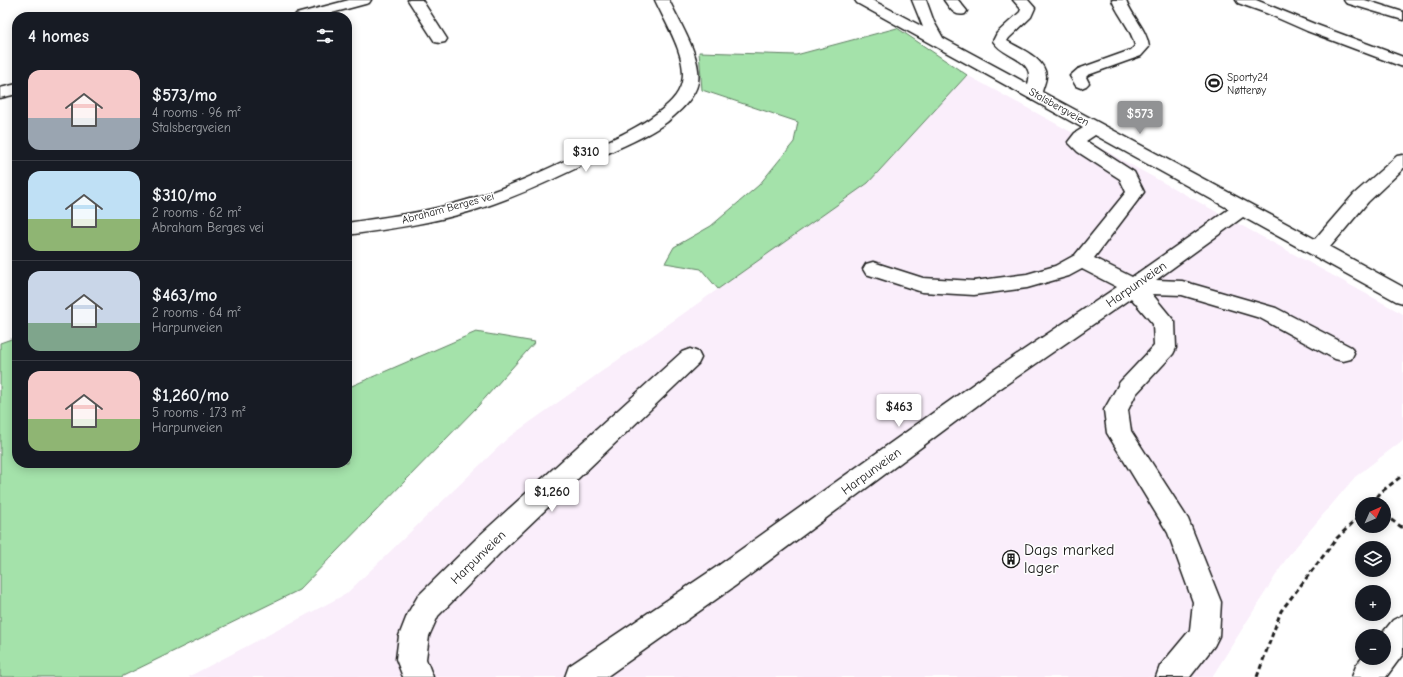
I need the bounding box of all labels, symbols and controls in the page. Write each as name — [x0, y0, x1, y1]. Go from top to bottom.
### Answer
icon: filters — [314, 25, 336, 47]
text: 4 homes — [28, 27, 89, 46]
place label: Sporty24 Nøtterøy — [1227, 71, 1268, 97]
sports icon: Sporty24 Nøtterøy — [1204, 73, 1224, 93]
street label: Stalsbergveien — [1027, 85, 1091, 129]
icon: home — [60, 86, 108, 134]
text: $573/mo — [152, 86, 217, 105]
pin: $573 — [1116, 101, 1164, 135]
text: 4 rooms · 96 m² — [152, 105, 241, 120]
text: $573 — [1127, 106, 1154, 121]
text: Stalsbergveien — [152, 120, 231, 135]
pin: $310 — [562, 139, 610, 173]
text: $310 — [573, 144, 599, 159]
text: $310/mo — [152, 186, 217, 205]
icon: home — [60, 187, 108, 235]
street label: Abraham Berges vei — [401, 189, 495, 227]
text: 2 rooms · 62 m² — [152, 205, 241, 220]
text: Abraham Berges vei — [152, 220, 264, 235]
street label: Harpunveien — [1103, 258, 1169, 310]
text: $463/mo — [152, 286, 217, 305]
icon: home — [60, 287, 108, 335]
text: 2 rooms · 64 m² — [152, 305, 241, 320]
text: Harpunveien — [152, 320, 222, 335]
text: $1,260/mo — [152, 386, 229, 405]
icon: home — [60, 387, 108, 435]
pin: $463 — [875, 394, 923, 428]
text: $463 — [885, 399, 913, 414]
text: 5 rooms · 173 m² — [152, 405, 245, 420]
text: Harpunveien — [152, 420, 222, 435]
street label: Harpunveien — [838, 444, 904, 498]
pin: $1,260 — [519, 479, 585, 513]
text: $1,260 — [534, 484, 570, 499]
north arrow — [1355, 497, 1391, 533]
map controls — [1355, 497, 1391, 665]
street label: Harpunveien — [447, 527, 509, 587]
place label: Dags marked lager — [1024, 541, 1115, 577]
button: layers — [1355, 541, 1391, 577]
building icon: Dags marked lager — [1001, 549, 1021, 569]
button: + — [1355, 585, 1391, 621]
button: − — [1355, 629, 1391, 665]

